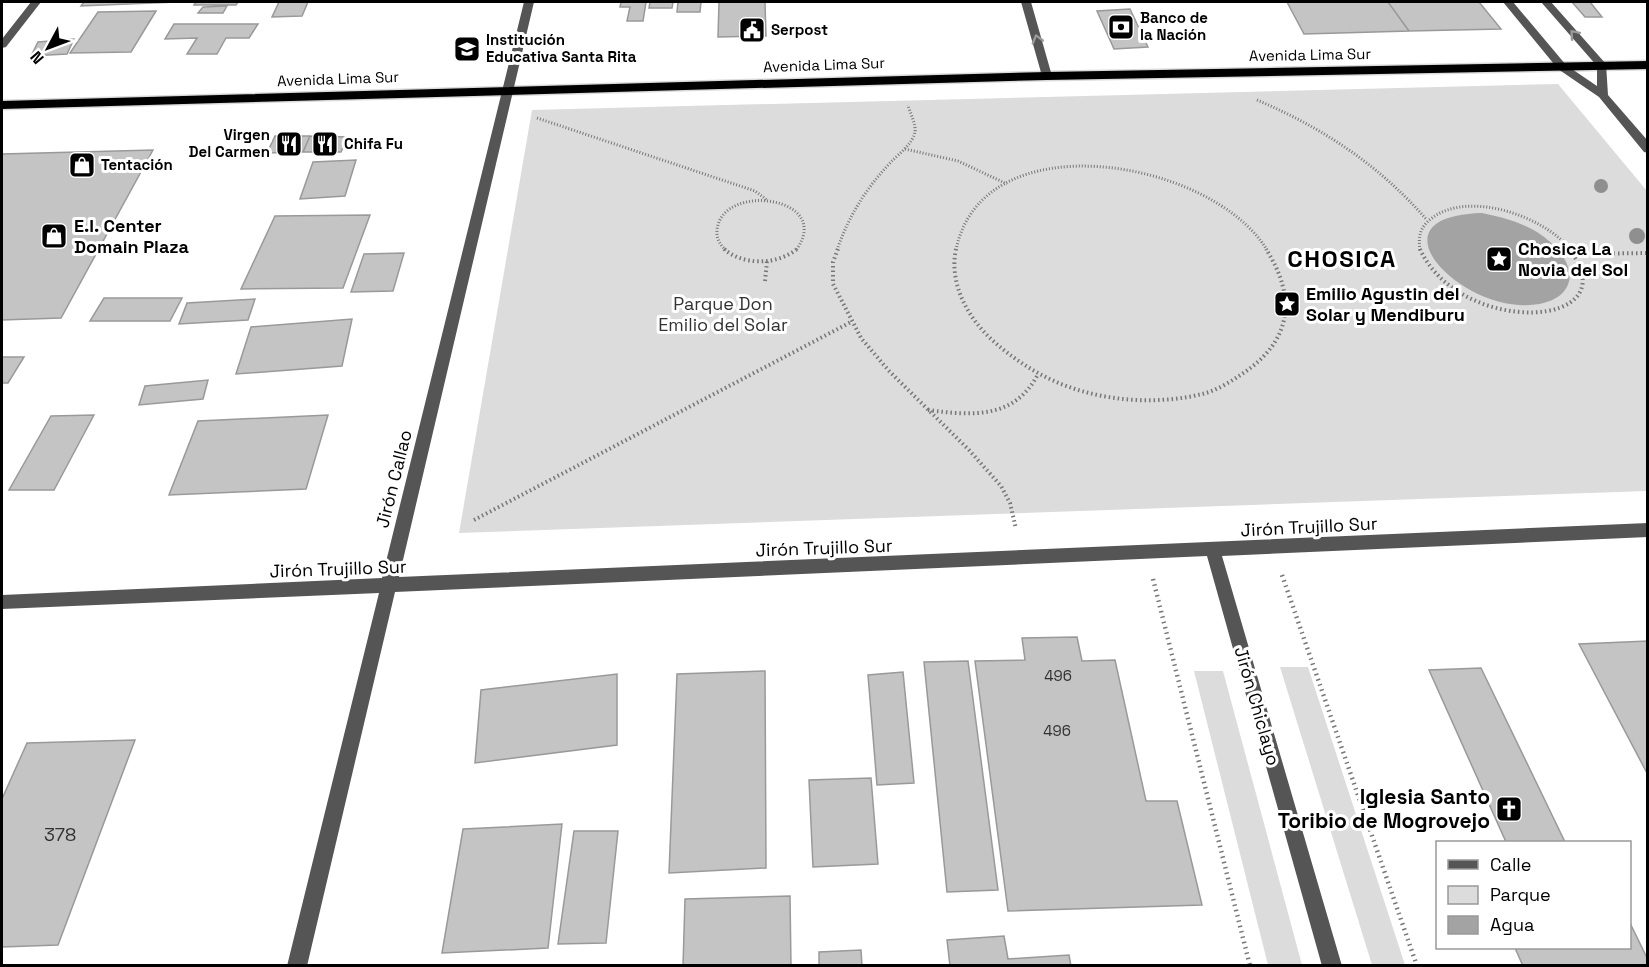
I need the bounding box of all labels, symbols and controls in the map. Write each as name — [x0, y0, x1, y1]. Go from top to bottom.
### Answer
place label: Banco de la Nación — [1140, 8, 1208, 44]
bank icon: Banco de la Nación — [1106, 12, 1136, 42]
public building icon: Serpost — [737, 15, 767, 45]
north arrow — [18, 18, 78, 78]
place label: Serpost — [771, 20, 828, 39]
place label: Institución Educativa Santa Rita — [486, 30, 637, 66]
one-way arrow — [1570, 30, 1581, 41]
school or university icon: Institución Educativa Santa Rita — [452, 34, 482, 64]
one-way arrow — [1032, 34, 1044, 45]
street label: Avenida Lima Sur — [1249, 44, 1372, 65]
text: N — [26, 47, 49, 68]
street label: Avenida Lima Sur — [763, 53, 886, 76]
street label: Avenida Lima Sur — [277, 67, 400, 90]
place label: Virgen Del Carmen — [189, 125, 270, 161]
restaurant icon: Virgen Del Carmen — [274, 129, 304, 159]
restaurant icon: Chifa Fu — [310, 129, 340, 159]
place label: Chifa Fu — [344, 134, 403, 153]
shop icon: Tentación — [67, 150, 97, 180]
place label: Tentación — [101, 155, 173, 174]
place label: E.I. Center Domain Plaza — [74, 214, 190, 258]
shop icon: E.I. Center Domain Plaza — [39, 221, 69, 251]
place label: Chosica La Novia del Sol — [1518, 237, 1628, 281]
district label: CHOSICA — [1287, 243, 1397, 274]
place icon: Chosica La Novia del Sol — [1484, 244, 1514, 274]
place label: Emilio Agustin del Solar y Mendiburu — [1306, 282, 1465, 326]
place icon: Emilio Agustin del Solar y Mendiburu — [1272, 289, 1302, 319]
park label: Parque Don Emilio del Solar — [658, 292, 788, 336]
street label: Jirón Callao — [370, 427, 417, 530]
street label: Jirón Trujillo Sur — [1240, 511, 1378, 542]
street label: Jirón Trujillo Sur — [755, 534, 893, 561]
street label: Jirón Trujillo Sur — [269, 555, 407, 582]
street label: Jirón Chiclayo — [1230, 644, 1285, 768]
house number: 496 — [1044, 666, 1072, 685]
house number: 496 — [1043, 721, 1071, 740]
place label: Iglesia Santo Toribio de Mogrovejo — [1278, 783, 1490, 834]
church icon: Iglesia Santo Toribio de Mogrovejo — [1494, 794, 1524, 824]
house number: 378 — [44, 823, 76, 846]
legend — [1436, 841, 1631, 949]
text: Calle — [1490, 853, 1531, 876]
text: Parque — [1490, 883, 1551, 906]
text: Agua — [1490, 913, 1534, 936]

